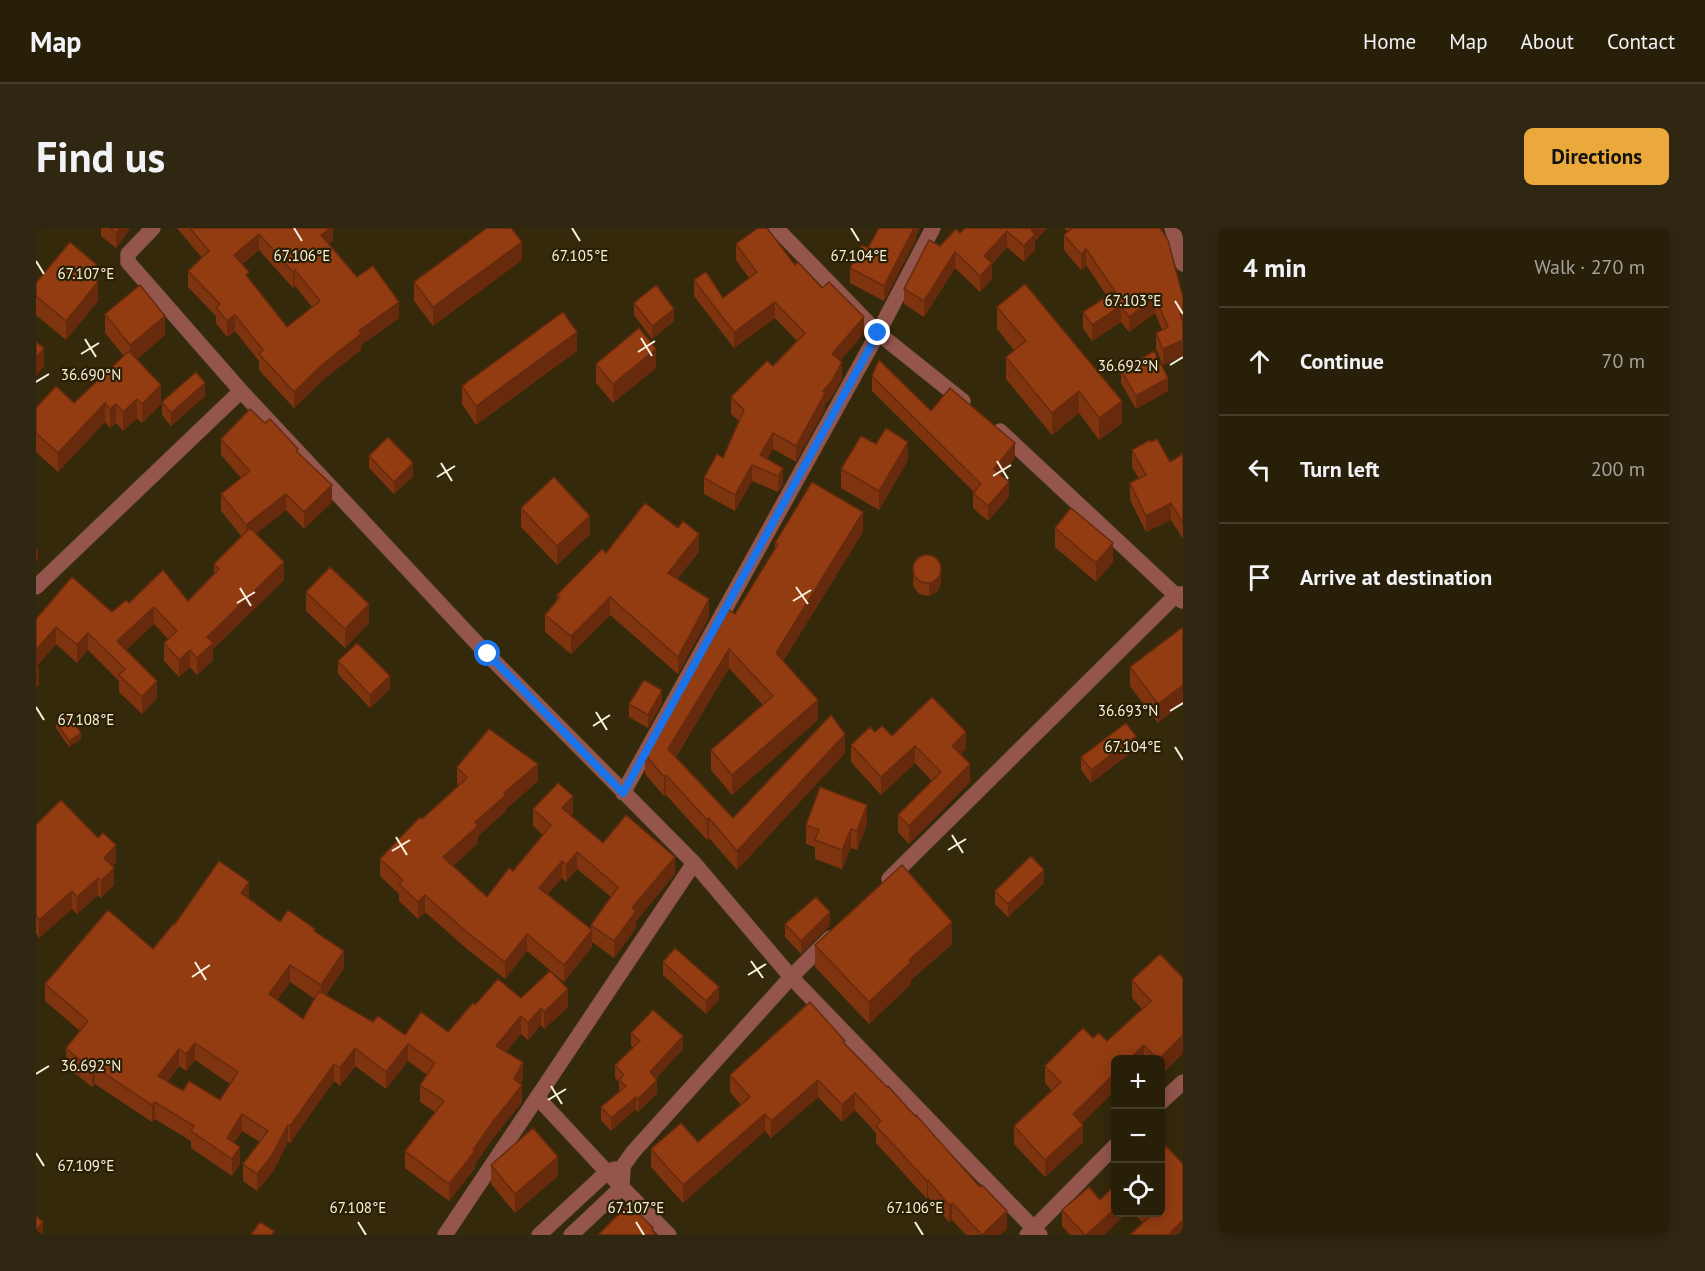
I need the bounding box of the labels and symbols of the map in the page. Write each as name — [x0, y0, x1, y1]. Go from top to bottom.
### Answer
text: 67.106°E — [274, 246, 330, 265]
text: 67.105°E — [552, 246, 608, 265]
text: 67.104°E — [831, 246, 887, 265]
text: 67.107°E — [58, 264, 114, 283]
text: 67.103°E — [1105, 291, 1161, 310]
route end — [864, 319, 890, 345]
text: 36.692°N — [1098, 356, 1158, 375]
text: 36.690°N — [61, 365, 121, 384]
route start — [474, 640, 500, 666]
text: 36.693°N — [1098, 701, 1158, 720]
text: 67.108°E — [58, 710, 114, 729]
text: 67.104°E — [1105, 737, 1161, 756]
text: 36.692°N — [61, 1056, 121, 1075]
text: 67.109°E — [58, 1156, 114, 1175]
text: 67.108°E — [330, 1198, 386, 1217]
text: 67.107°E — [608, 1198, 664, 1217]
text: 67.106°E — [887, 1198, 943, 1217]

